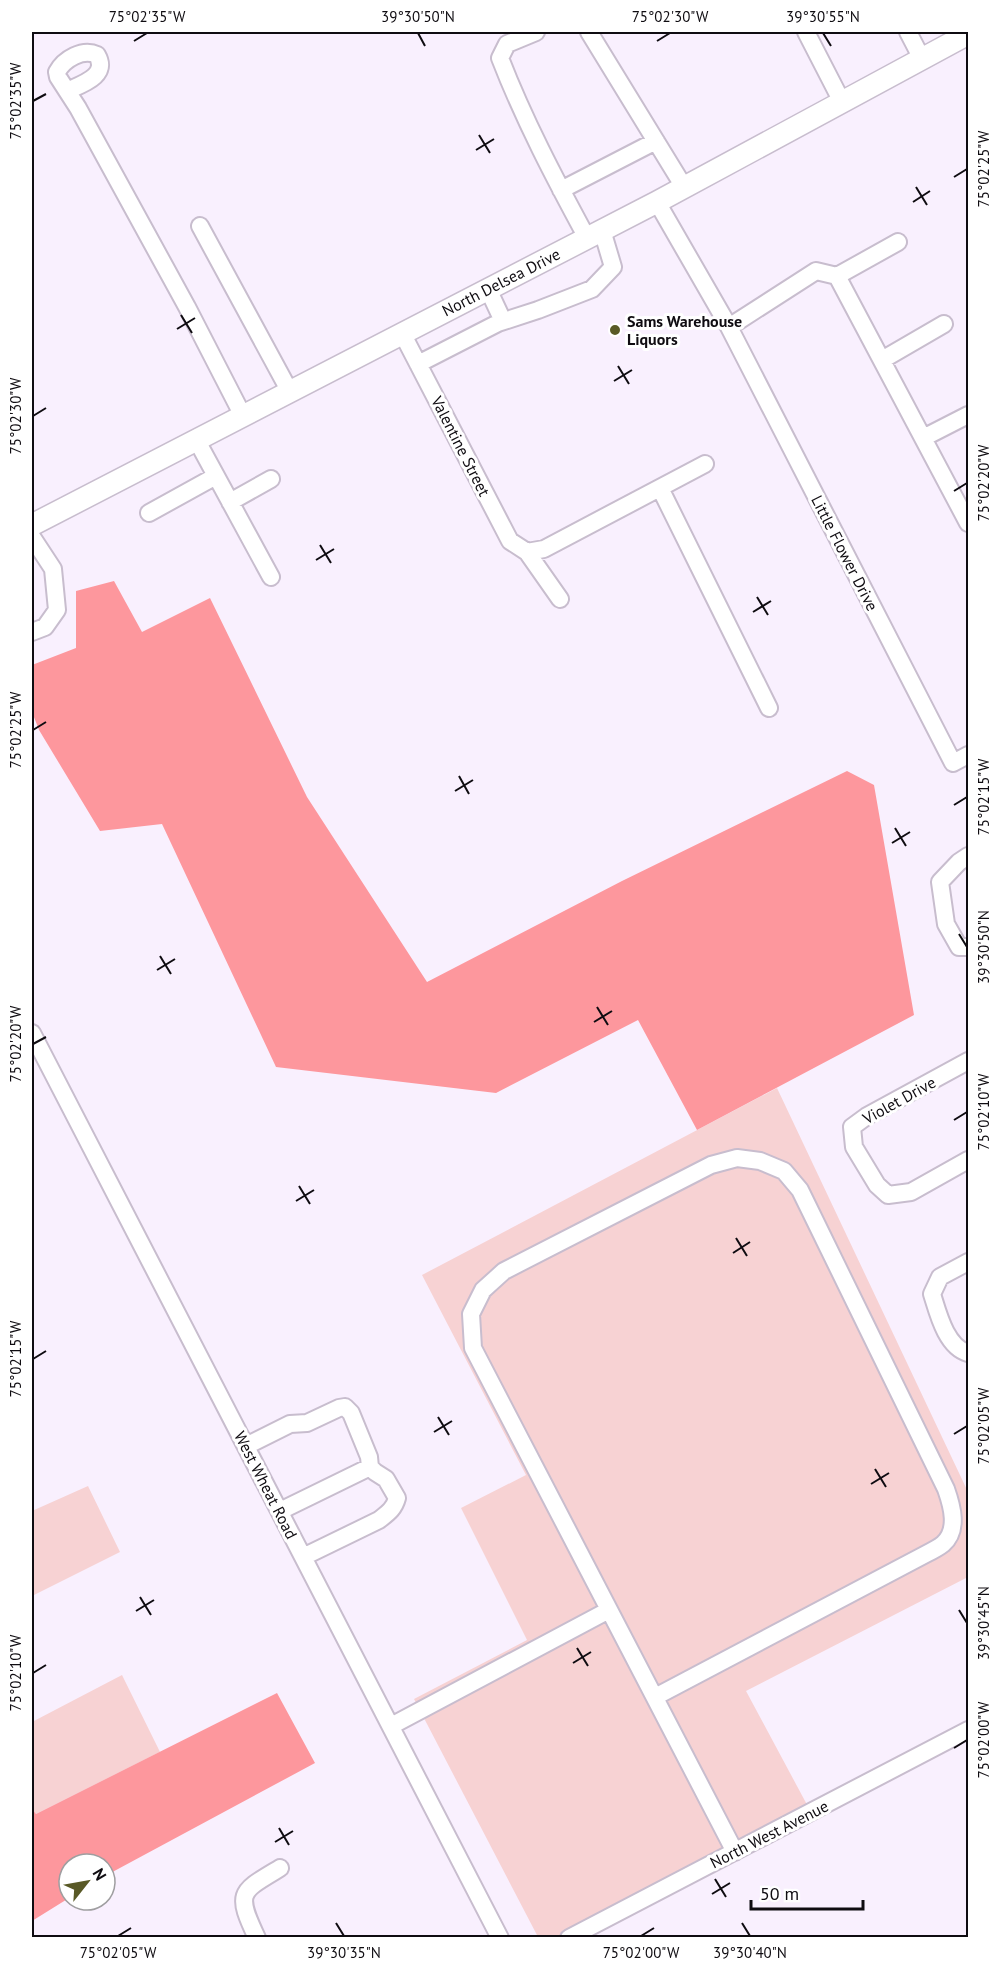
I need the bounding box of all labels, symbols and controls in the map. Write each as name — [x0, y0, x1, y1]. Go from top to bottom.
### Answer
text: 75°02'35"W — [109, 7, 186, 26]
text: 39°30'50"N — [381, 7, 455, 26]
text: 75°02'30"W — [632, 7, 709, 26]
text: 39°30'55"N — [786, 7, 860, 26]
text: 75°02'35"W — [6, 62, 25, 139]
text: 75°02'25"W — [974, 130, 993, 207]
street label: North Delsea Drive — [439, 244, 563, 320]
place label: Sams Warehouse Liquors — [627, 311, 742, 349]
marker: Sams Warehouse Liquors — [608, 323, 622, 337]
text: 75°02'30"W — [6, 377, 25, 454]
street label: Valentine Street — [427, 392, 495, 500]
text: 75°02'20"W — [974, 444, 993, 521]
street label: Little Flower Drive — [807, 492, 883, 614]
text: 75°02'25"W — [6, 691, 25, 768]
text: 75°02'15"W — [974, 758, 993, 835]
text: 39°30'50"N — [974, 910, 993, 984]
text: 75°02'20"W — [6, 1005, 25, 1082]
street label: Violet Drive — [858, 1072, 939, 1129]
text: 75°02'10"W — [974, 1073, 993, 1150]
text: 75°02'15"W — [6, 1320, 25, 1397]
text: 75°02'05"W — [974, 1387, 993, 1464]
street label: West Wheat Road — [230, 1428, 302, 1542]
text: 39°30'45"N — [974, 1586, 993, 1660]
text: 75°02'10"W — [6, 1634, 25, 1711]
text: 75°02'00"W — [974, 1701, 993, 1778]
street label: North West Avenue — [707, 1796, 831, 1872]
north arrow — [57, 1852, 117, 1912]
text: N — [89, 1865, 111, 1884]
scale bar — [751, 1873, 864, 1911]
text: 50 m — [760, 1882, 799, 1905]
text: 75°02'05"W — [80, 1943, 157, 1962]
text: 39°30'35"N — [307, 1943, 381, 1962]
text: 75°02'00"W — [603, 1943, 680, 1962]
text: 39°30'40"N — [713, 1943, 787, 1962]

